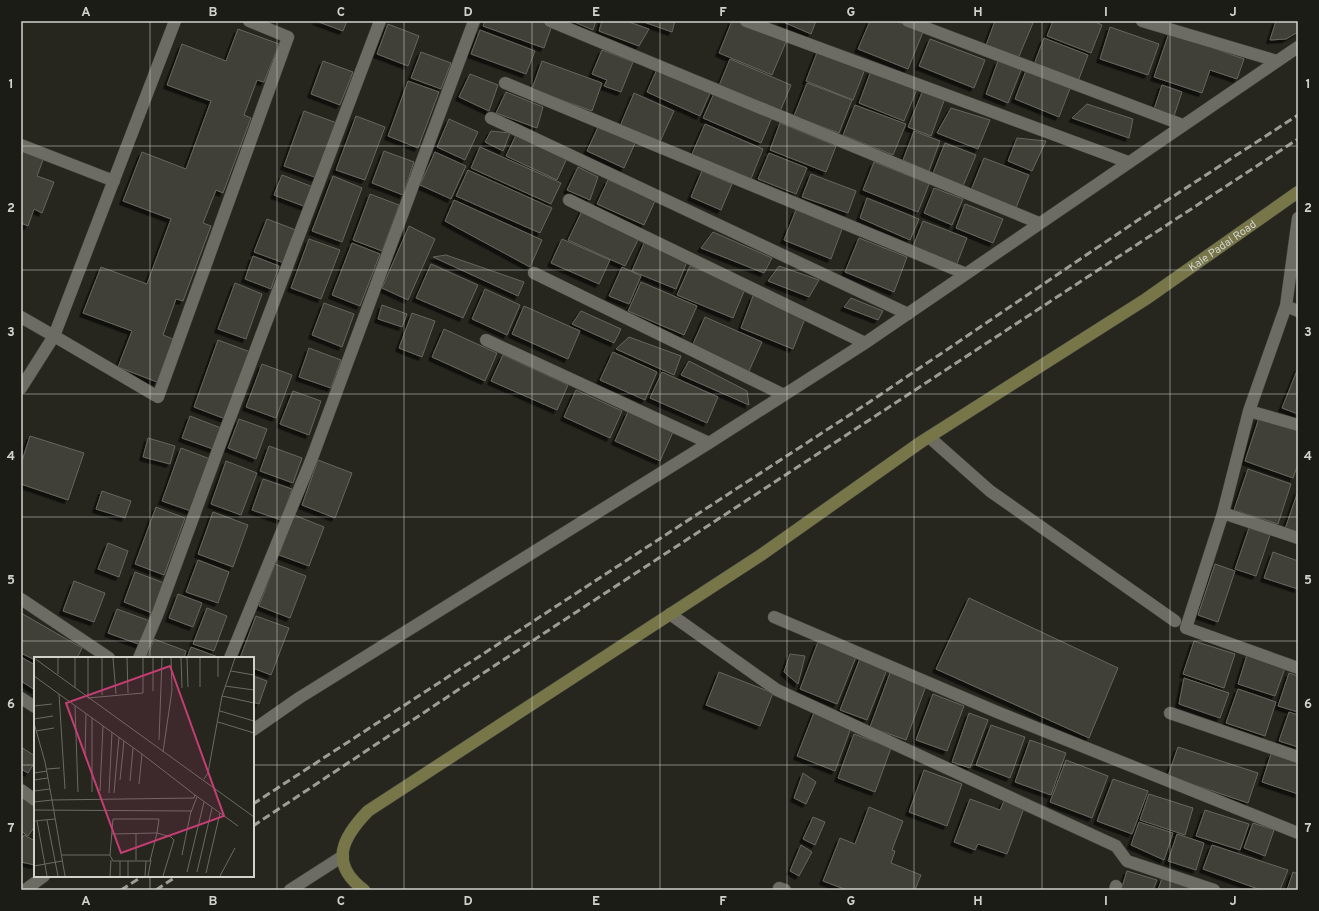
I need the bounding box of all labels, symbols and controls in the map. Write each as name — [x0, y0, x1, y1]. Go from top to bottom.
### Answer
text: A — [81, 5, 91, 21]
text: B — [209, 5, 218, 21]
text: C — [337, 5, 345, 21]
text: D — [463, 5, 473, 21]
text: E — [592, 5, 600, 21]
text: F — [719, 5, 727, 21]
text: G — [847, 5, 856, 21]
text: H — [973, 5, 983, 21]
text: I — [1104, 5, 1108, 21]
text: J — [1229, 5, 1237, 21]
text: 1 — [8, 77, 14, 93]
text: 1 — [1305, 77, 1311, 93]
text: 2 — [7, 201, 15, 217]
text: 2 — [1304, 201, 1312, 217]
street label: Kale Padal Road — [1186, 218, 1259, 275]
text: 3 — [7, 325, 15, 341]
text: 3 — [1304, 325, 1312, 341]
text: 4 — [7, 449, 15, 465]
text: 4 — [1304, 449, 1312, 465]
text: 5 — [7, 573, 15, 589]
text: 5 — [1304, 573, 1312, 589]
inset map — [34, 657, 254, 877]
text: 6 — [7, 697, 15, 713]
text: 6 — [1304, 697, 1312, 713]
text: 7 — [8, 821, 15, 837]
text: 7 — [1305, 821, 1312, 837]
text: A — [81, 894, 91, 910]
text: B — [209, 894, 218, 910]
text: C — [337, 894, 345, 910]
text: D — [463, 894, 473, 910]
text: E — [592, 894, 600, 910]
text: F — [719, 894, 727, 910]
text: G — [847, 894, 856, 910]
text: H — [973, 894, 983, 910]
text: I — [1104, 894, 1108, 910]
text: J — [1229, 894, 1237, 910]

